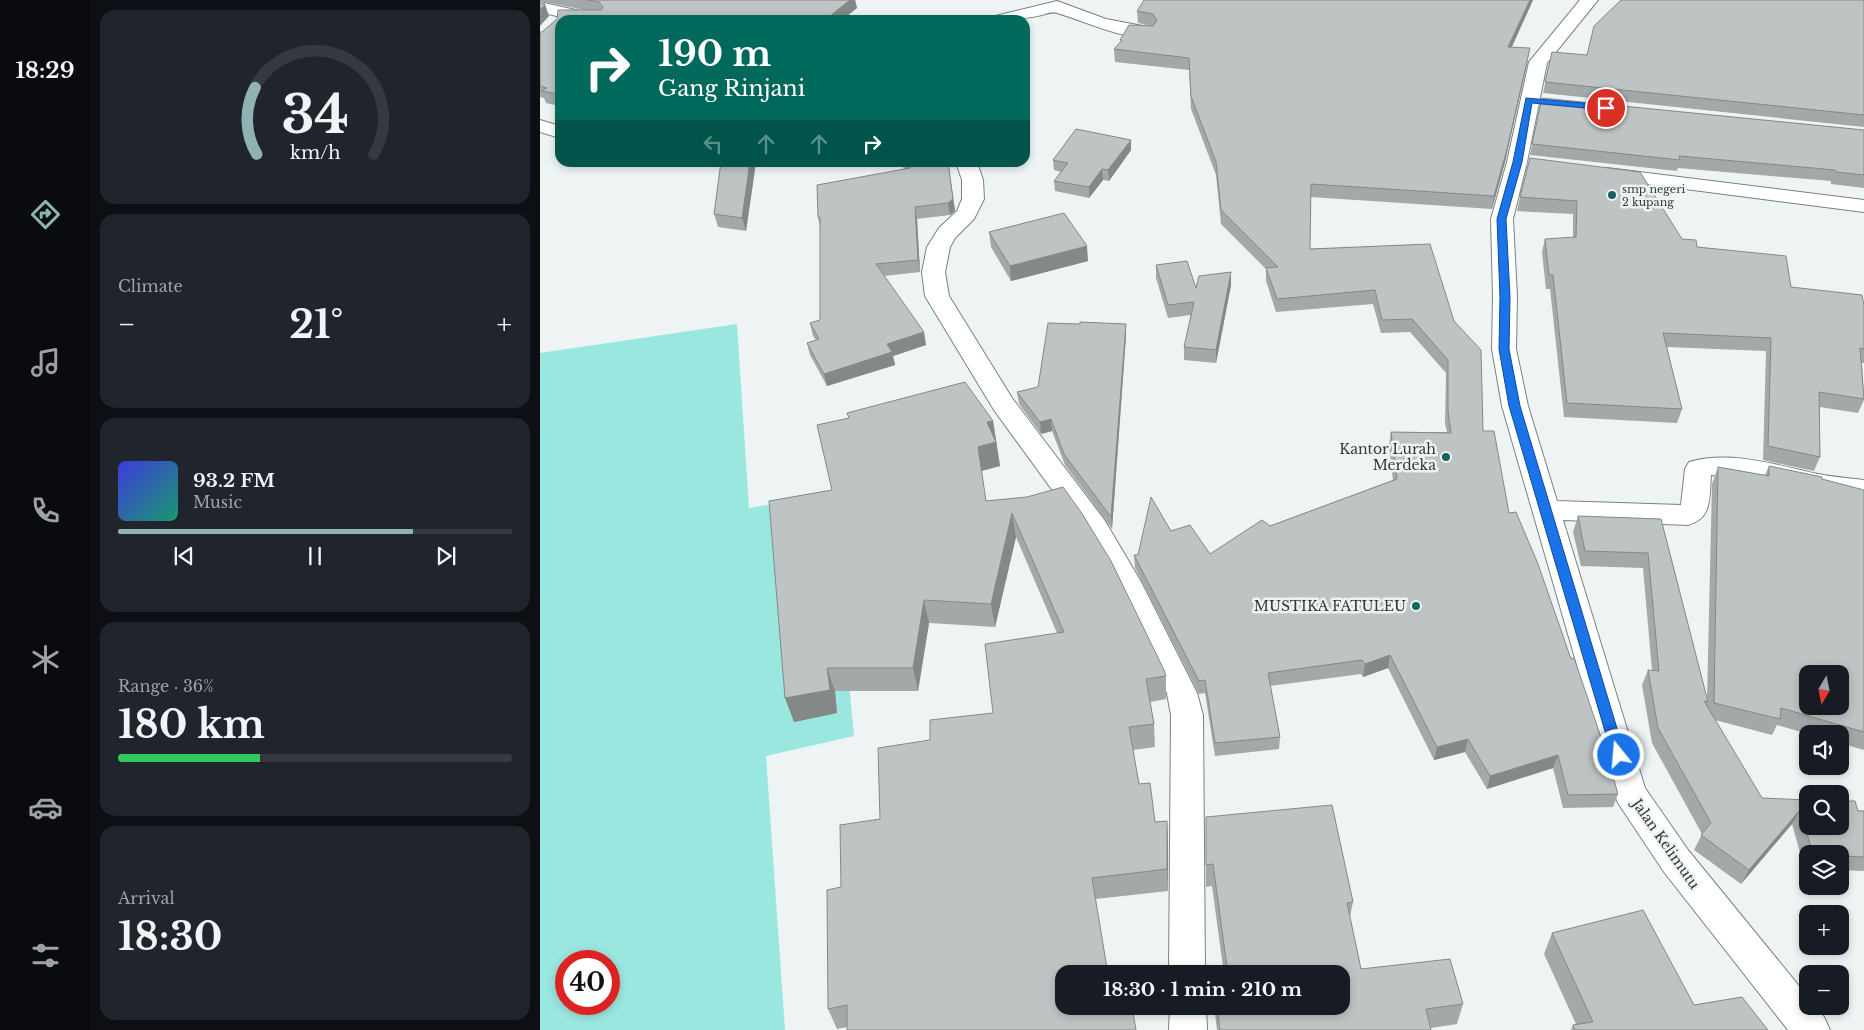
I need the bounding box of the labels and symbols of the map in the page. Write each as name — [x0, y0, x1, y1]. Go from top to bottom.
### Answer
pin — [1585, 87, 1627, 129]
place label: smp negeri 2 kupang — [1622, 182, 1685, 209]
marker: smp negeri 2 kupang — [1606, 189, 1618, 201]
place label: Kantor Lurah Merdeka — [1339, 440, 1436, 474]
marker: Kantor Lurah Merdeka — [1440, 451, 1452, 463]
place label: MUSTIKA FATULEU — [1254, 597, 1406, 615]
marker: MUSTIKA FATULEU — [1410, 600, 1422, 612]
north arrow — [1799, 665, 1849, 715]
position arrow — [1592, 728, 1644, 780]
street label: Jalan Kelimutu — [1627, 794, 1704, 893]
speed limit sign: 40 — [555, 950, 620, 1015]

